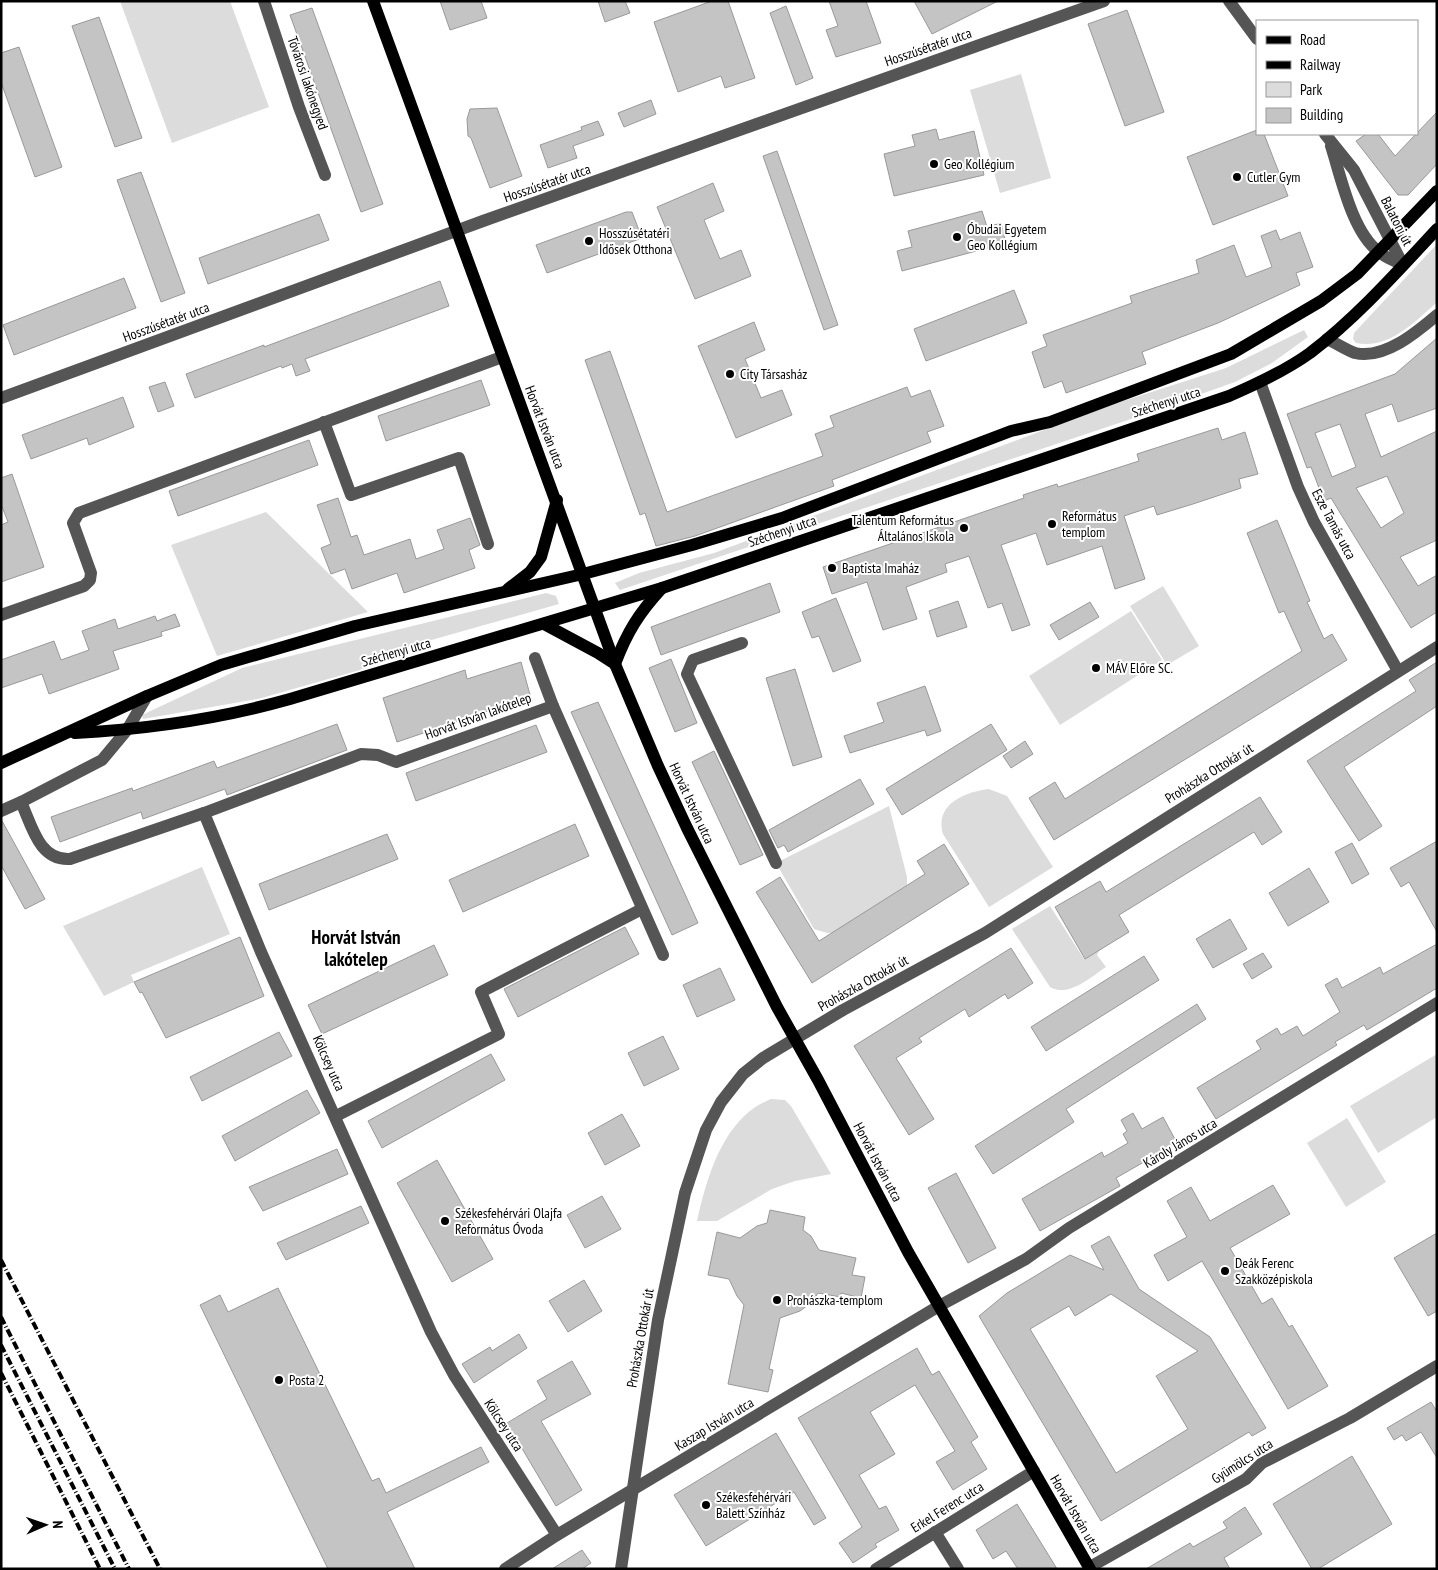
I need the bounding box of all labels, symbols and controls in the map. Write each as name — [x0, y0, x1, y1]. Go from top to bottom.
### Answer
legend — [1256, 20, 1418, 135]
street label: Hosszúsétatér utca — [882, 24, 974, 70]
text: Road — [1300, 30, 1326, 49]
street label: Tóvárosi lakónegyed — [284, 34, 332, 132]
text: Railway — [1300, 55, 1341, 74]
text: Park — [1300, 80, 1322, 99]
text: Building — [1300, 105, 1343, 124]
place label: Geo Kollégium — [944, 155, 1014, 173]
marker: Geo Kollégium — [928, 158, 940, 170]
street label: Hosszúsétatér utca — [501, 160, 593, 206]
place label: Cutler Gym — [1247, 168, 1300, 186]
marker: Cutler Gym — [1231, 171, 1243, 183]
street label: Balatoni út — [1377, 193, 1417, 249]
place label: Óbudai Egyetem Geo Kollégium — [967, 220, 1046, 254]
place label: Hosszúsétatéri Idősek Otthona — [599, 224, 672, 258]
marker: Óbudai Egyetem Geo Kollégium — [951, 231, 963, 243]
marker: Hosszúsétatéri Idősek Otthona — [583, 235, 595, 247]
street label: Hosszúsétatér utca — [120, 298, 212, 346]
place label: City Társasház — [740, 365, 807, 383]
marker: City Társasház — [724, 368, 736, 380]
street label: Széchenyi utca — [1129, 382, 1203, 422]
street label: Horvát István utca — [521, 383, 569, 471]
street label: Esze Tamás utca — [1308, 486, 1360, 562]
place label: Református templom — [1062, 507, 1117, 541]
street label: Széchenyi utca — [745, 511, 819, 551]
place label: Talentum Református Általános Iskola — [851, 511, 954, 545]
marker: Református templom — [1046, 518, 1058, 530]
marker: Talentum Református Általános Iskola — [958, 522, 970, 534]
place label: Baptista Imaház — [842, 559, 919, 577]
marker: Baptista Imaház — [826, 562, 838, 574]
street label: Széchenyi utca — [359, 634, 433, 670]
place label: MÁV Előre SC. — [1106, 659, 1173, 677]
marker: MÁV Előre SC. — [1090, 662, 1102, 674]
street label: Horvát István lakótelep — [422, 688, 534, 744]
street label: Prohászka Ottokár út — [1162, 739, 1256, 807]
street label: Horvát István utca — [665, 760, 719, 846]
district label: Horvát István lakótelep — [311, 925, 401, 971]
street label: Prohászka Ottokár út — [815, 951, 911, 1015]
street label: Kölcsey utca — [309, 1032, 349, 1094]
street label: Károly János utca — [1140, 1114, 1220, 1172]
street label: Horvát István utca — [850, 1119, 906, 1205]
place label: Székesfehérvári Olajfa Református Óvoda — [455, 1204, 562, 1238]
marker: Székesfehérvári Olajfa Református Óvoda — [439, 1215, 451, 1227]
place label: Deák Ferenc Szakközépiskola — [1235, 1254, 1313, 1288]
marker: Deák Ferenc Szakközépiskola — [1219, 1265, 1231, 1277]
street label: Prohászka Ottokár út — [622, 1287, 658, 1389]
place label: Prohászka-templom — [787, 1291, 883, 1309]
marker: Prohászka-templom — [771, 1294, 783, 1306]
place label: Posta 2 — [289, 1371, 324, 1389]
marker: Posta 2 — [273, 1374, 285, 1386]
street label: Kaszap István utca — [671, 1393, 757, 1455]
street label: Kölcsey utca — [480, 1395, 528, 1455]
street label: Gyümölcs utca — [1208, 1434, 1276, 1488]
street label: Horvát István utca — [1046, 1472, 1106, 1556]
street label: Erkel Ferenc utca — [907, 1477, 987, 1537]
place label: Székesfehérvári Balett Színház — [716, 1488, 791, 1522]
marker: Székesfehérvári Balett Színház — [700, 1499, 712, 1511]
north arrow — [20, 1500, 70, 1550]
text: N — [49, 1520, 67, 1529]

